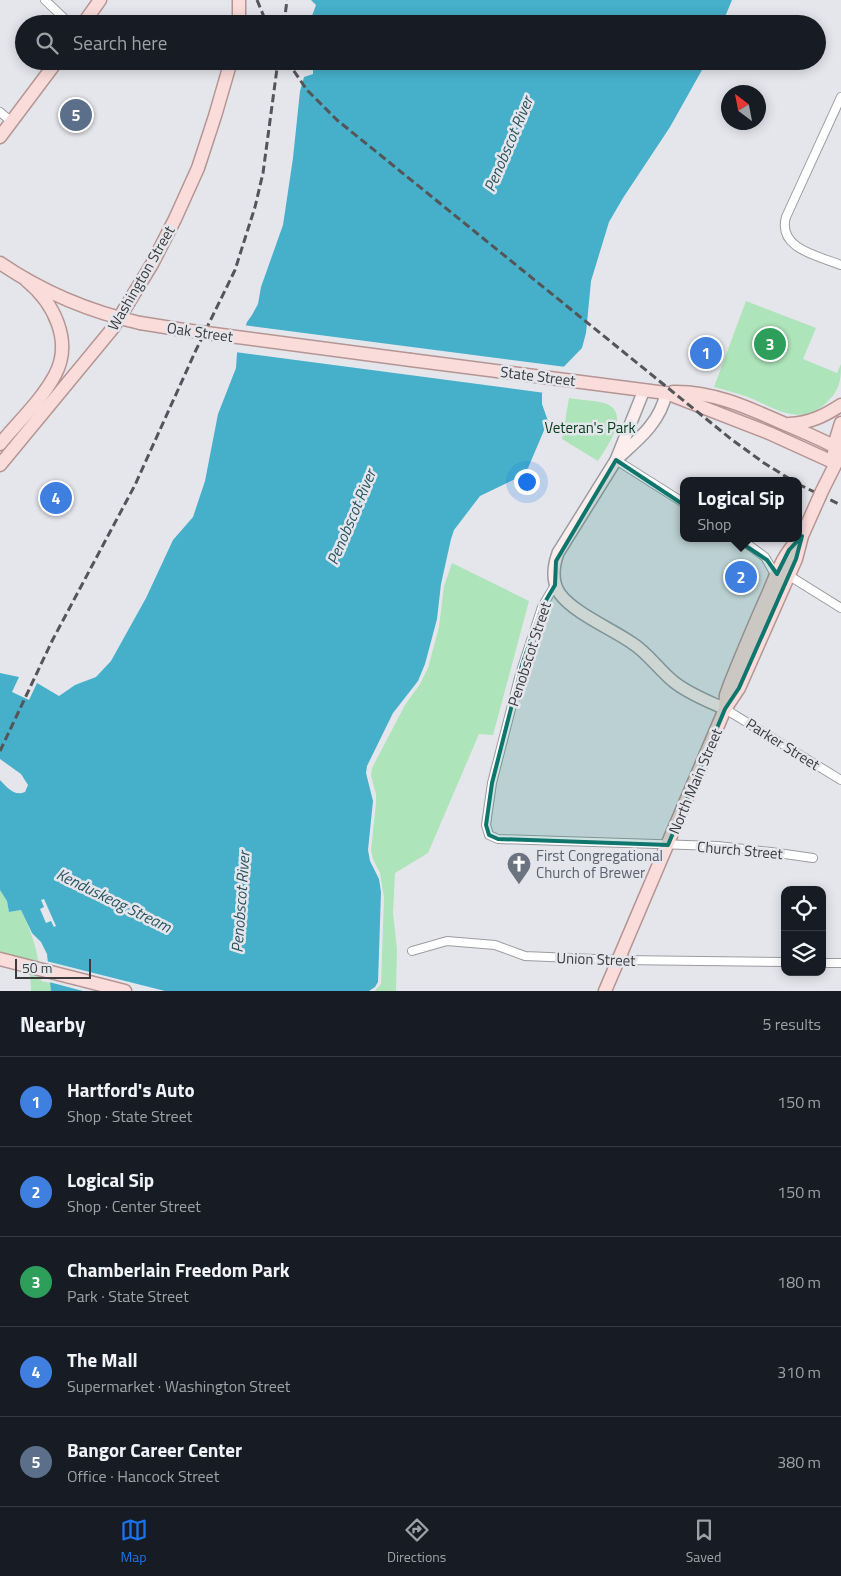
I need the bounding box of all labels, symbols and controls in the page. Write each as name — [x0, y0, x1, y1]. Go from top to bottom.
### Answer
search box — [15, 15, 826, 70]
text: Search here — [73, 28, 167, 57]
icon: search — [33, 29, 61, 57]
north arrow — [721, 85, 766, 130]
water label: Penobscot River — [477, 91, 540, 195]
pin: 5 — [60, 96, 92, 134]
street label: Washington Street — [102, 221, 181, 335]
street label: Oak Street — [165, 316, 235, 348]
pin: 3 — [754, 325, 786, 363]
pin: 1 — [690, 334, 722, 372]
street label: State Street — [499, 360, 578, 392]
park label: Veteran's Park — [544, 416, 636, 439]
water label: Penobscot River — [320, 464, 383, 568]
your location — [514, 469, 540, 495]
popup — [680, 477, 802, 542]
pin: 4 — [40, 479, 72, 517]
text: Logical Sip — [697, 483, 785, 512]
text: Shop — [697, 512, 732, 536]
pin: 2 — [725, 558, 757, 596]
street label: Penobscot Street — [501, 598, 557, 709]
street label: Parker Street — [742, 712, 825, 776]
street label: North Main Street — [662, 724, 728, 838]
street label: Church Street — [696, 835, 784, 865]
place label: First Congregational Church of Brewer — [536, 844, 663, 884]
water label: Penobscot River — [224, 849, 256, 953]
church icon: First Congregational Church of Brewer — [506, 851, 532, 885]
water label: Kenduskeag Stream — [53, 862, 176, 938]
map controls — [781, 886, 826, 976]
button: locate — [781, 886, 826, 931]
button: layers — [781, 931, 826, 976]
street label: Union Street — [556, 946, 637, 972]
scale bar — [15, 956, 91, 979]
text: 50 m — [22, 957, 52, 978]
text: Nearby — [20, 1008, 85, 1040]
text: 5 results — [762, 1012, 821, 1036]
text: Hartford's Auto — [67, 1075, 195, 1104]
text: 1 — [32, 1090, 40, 1114]
text: 150 m — [777, 1090, 821, 1114]
text: Shop · State Street — [67, 1104, 192, 1128]
text: Logical Sip — [67, 1165, 154, 1194]
text: 2 — [32, 1180, 40, 1204]
text: 150 m — [777, 1180, 821, 1204]
text: Shop · Center Street — [67, 1194, 201, 1218]
text: Chamberlain Freedom Park — [67, 1255, 290, 1284]
text: 3 — [32, 1270, 40, 1294]
text: 180 m — [777, 1270, 821, 1294]
text: Park · State Street — [67, 1284, 189, 1308]
text: The Mall — [67, 1345, 138, 1374]
text: 4 — [32, 1360, 40, 1384]
text: 310 m — [777, 1360, 821, 1384]
text: Supermarket · Washington Street — [67, 1374, 291, 1398]
text: Bangor Career Center — [67, 1435, 242, 1464]
text: 5 — [32, 1450, 40, 1474]
text: 380 m — [777, 1450, 821, 1474]
text: Office · Hancock Street — [67, 1464, 219, 1488]
tab: Map — [120, 1516, 148, 1567]
tab: Directions — [387, 1516, 446, 1567]
tab: Saved — [686, 1516, 721, 1567]

